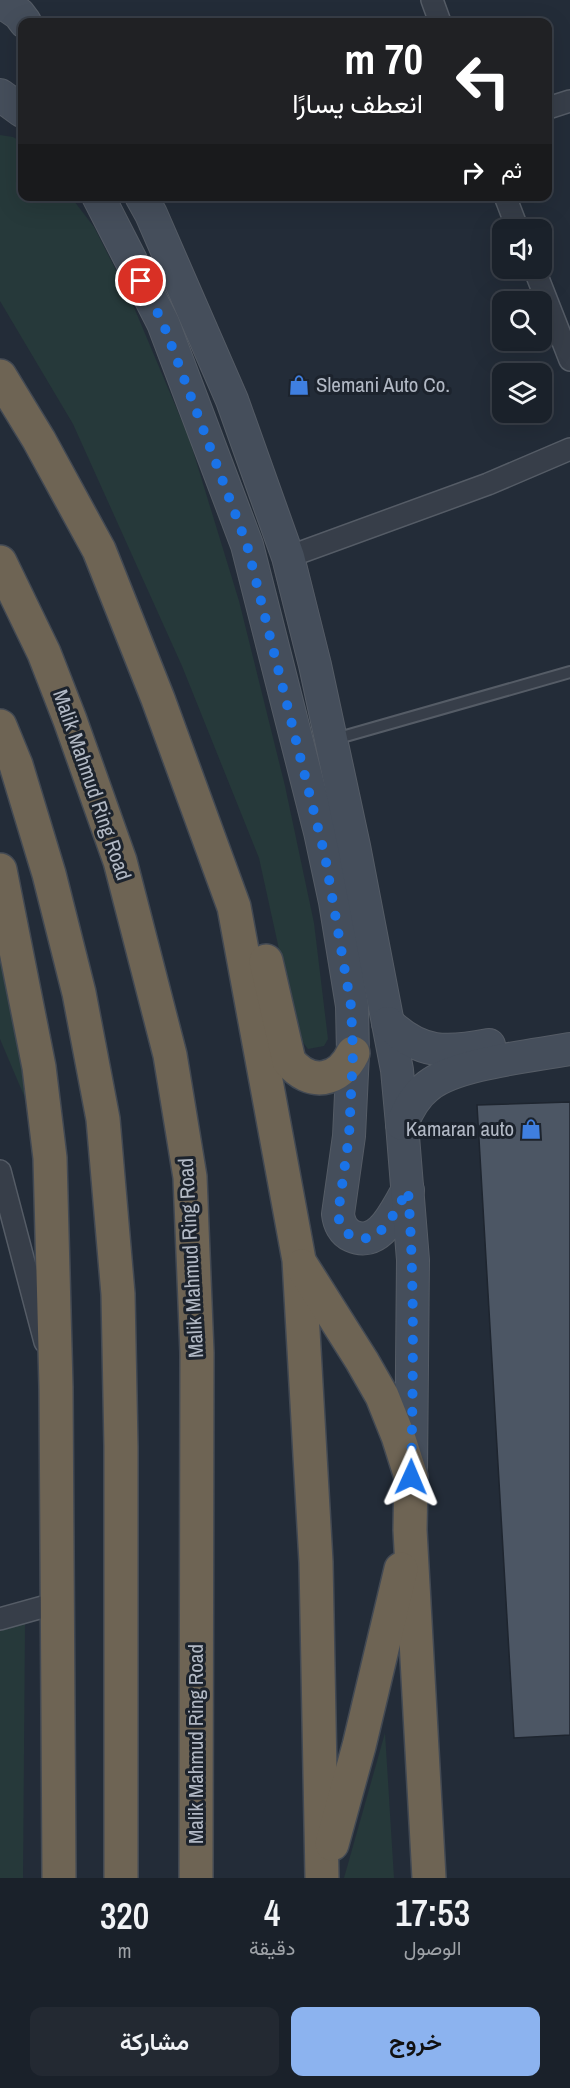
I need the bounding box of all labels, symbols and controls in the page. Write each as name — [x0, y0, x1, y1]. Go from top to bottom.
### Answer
text: 70 m — [344, 31, 423, 87]
icon: left — [444, 42, 522, 120]
text: انعطف يسارًا — [292, 85, 423, 121]
text: ثم — [501, 155, 522, 185]
icon: right — [456, 156, 489, 189]
map controls — [492, 219, 552, 423]
button: sound — [492, 219, 552, 279]
pin — [115, 255, 166, 306]
icon: arrive — [124, 264, 157, 297]
button: search — [492, 291, 552, 351]
button: layers — [492, 363, 552, 423]
place label: Slemani Auto Co. — [316, 370, 450, 399]
shop icon: Slemani Auto Co. — [287, 373, 311, 397]
street label: Malik Mahmud Ring Road — [46, 686, 139, 884]
place label: Kamaran auto — [406, 1114, 514, 1143]
shop icon: Kamaran auto — [519, 1117, 543, 1141]
street label: Malik Mahmud Ring Road — [171, 1157, 210, 1359]
position arrow — [379, 1445, 443, 1509]
street label: Malik Mahmud Ring Road — [181, 1644, 210, 1844]
text: 4 — [264, 1889, 280, 1937]
text: 17:53 — [395, 1889, 470, 1937]
text: 320 — [100, 1892, 149, 1940]
text: دقيقة — [249, 1934, 295, 1961]
text: الوصول — [404, 1934, 462, 1961]
text: m — [118, 1937, 131, 1964]
button: مشاركة — [30, 2007, 279, 2076]
button: خروج — [291, 2007, 540, 2076]

